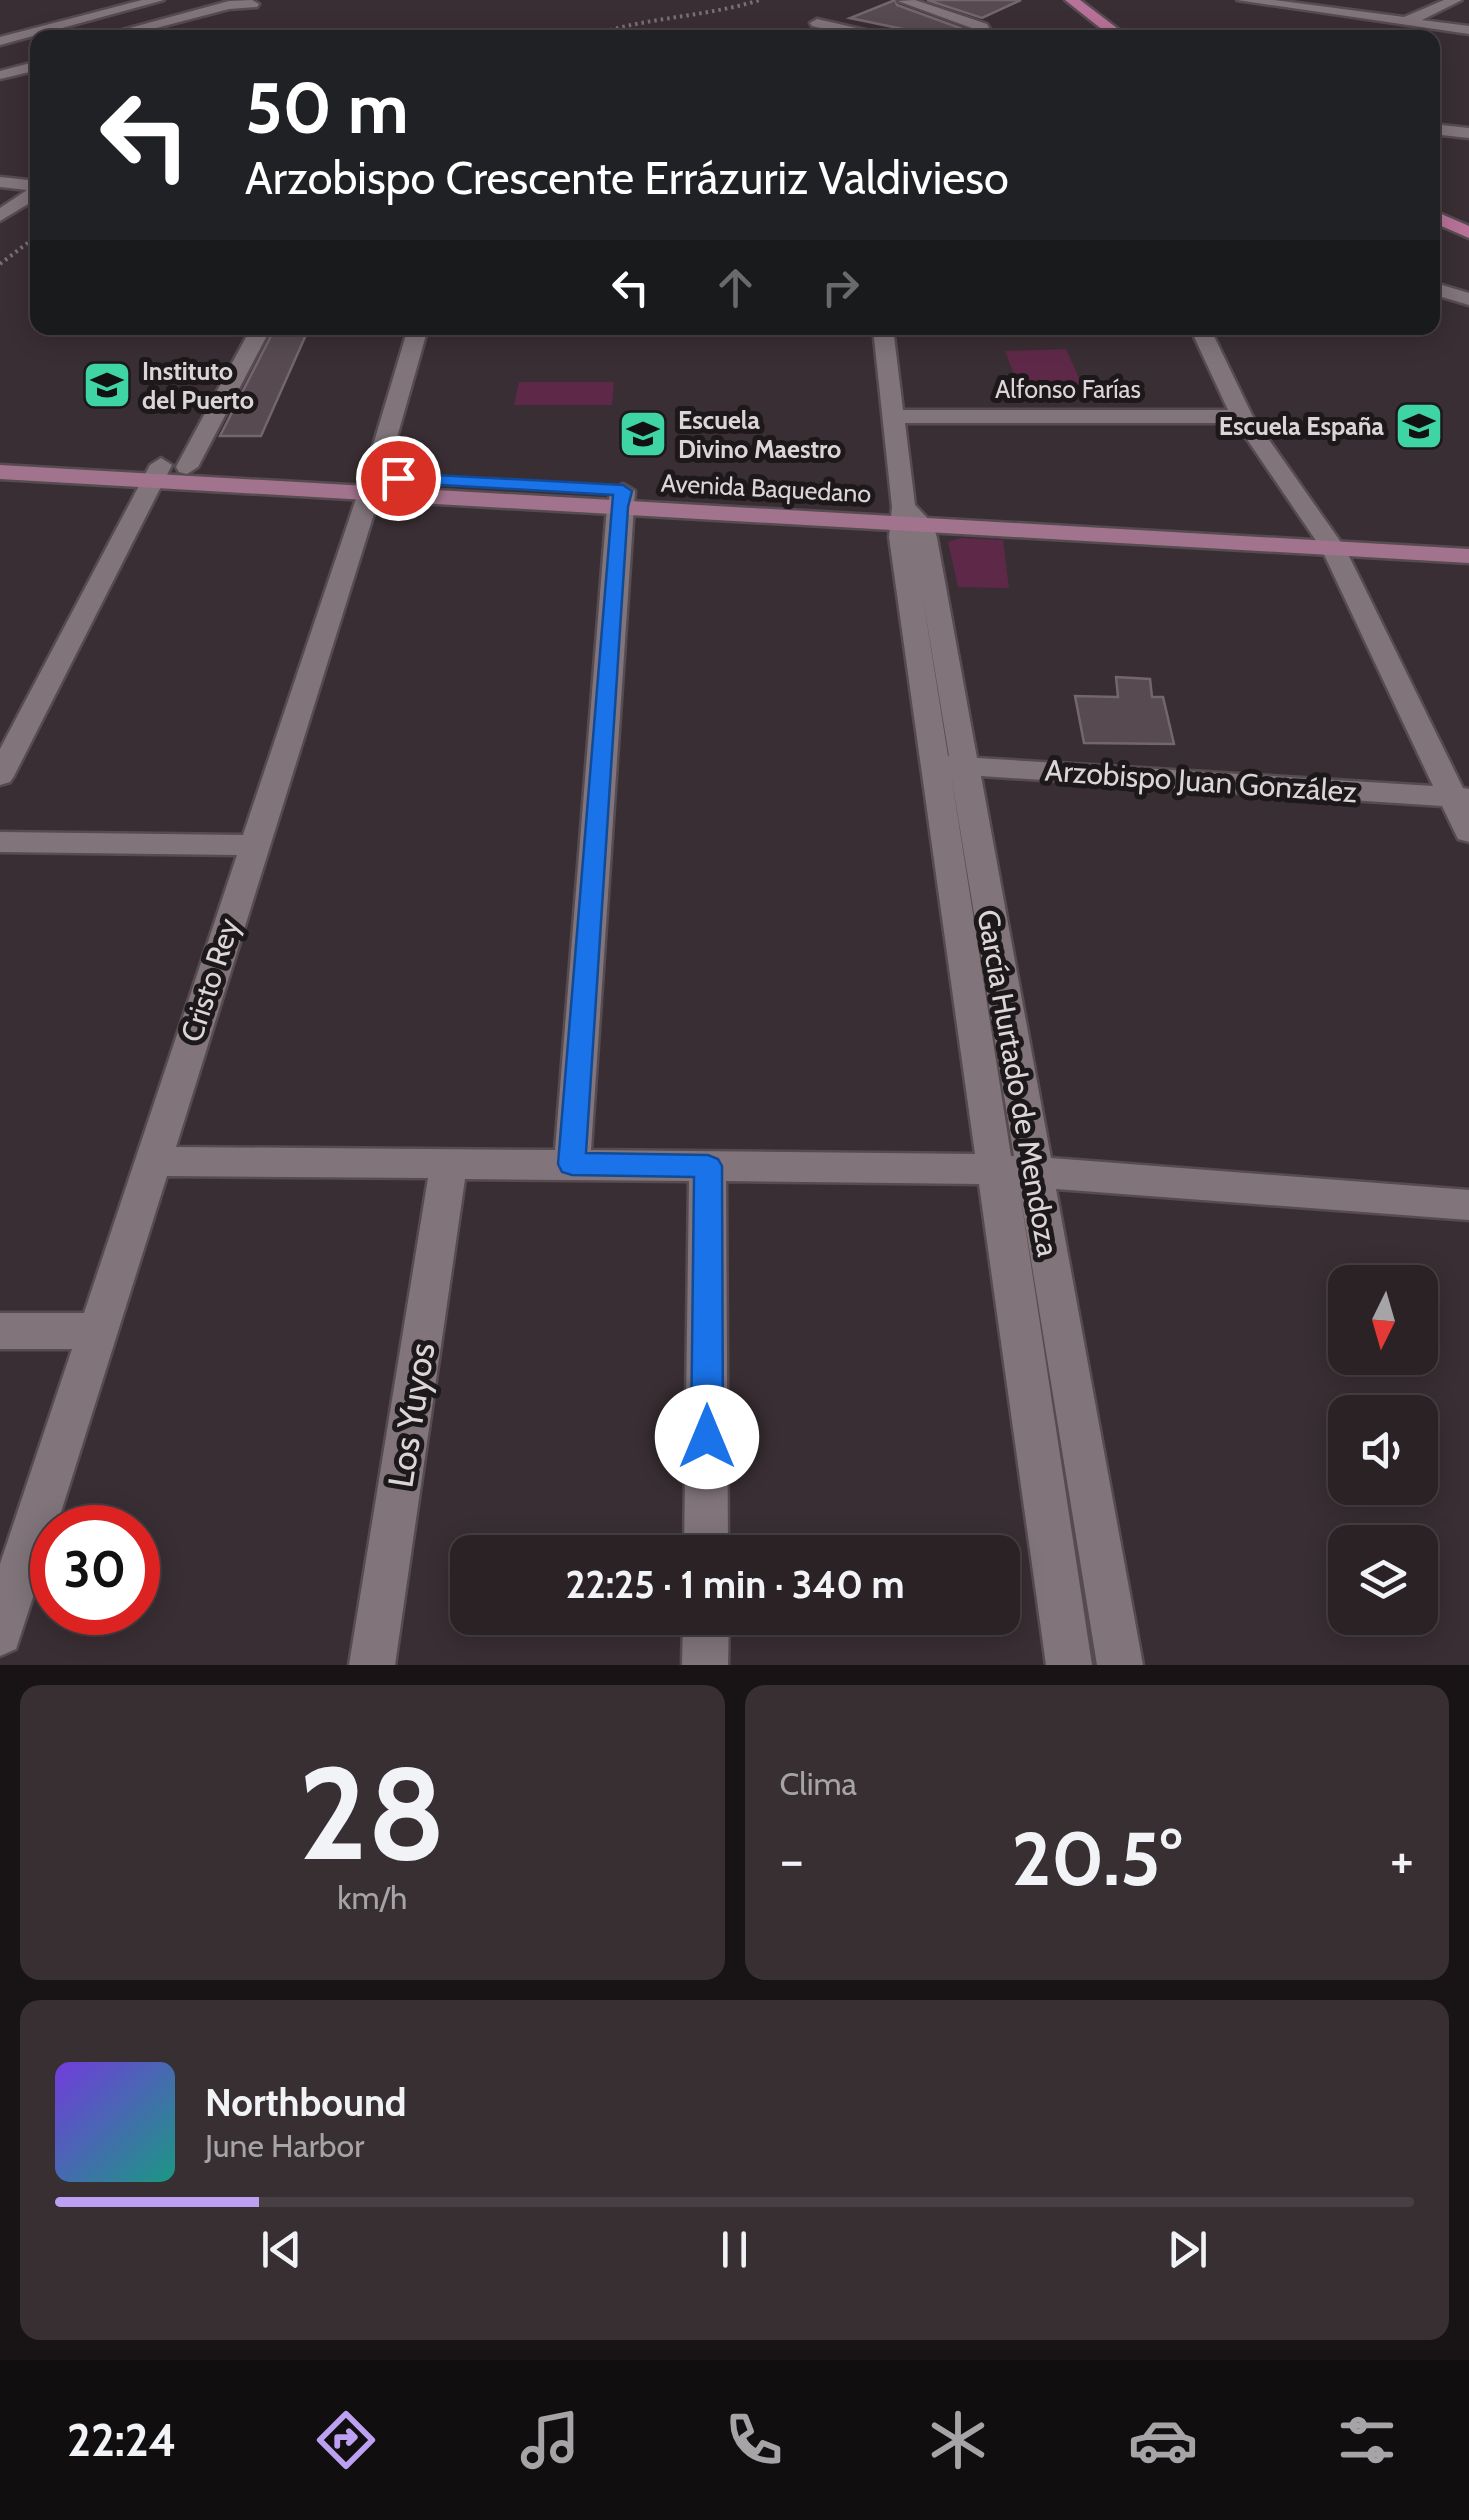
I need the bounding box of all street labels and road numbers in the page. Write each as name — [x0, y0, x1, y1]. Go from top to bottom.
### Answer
street label: Alfonso Farías — [995, 374, 1141, 404]
street label: Avenida Baquedano — [660, 468, 872, 508]
street label: Arzobispo Juan González — [1044, 752, 1358, 810]
street label: García Hurtado de Mendoza — [969, 907, 1067, 1260]
street label: Cristo Rey — [173, 914, 247, 1046]
street label: Los Yuyos — [378, 1340, 444, 1490]

